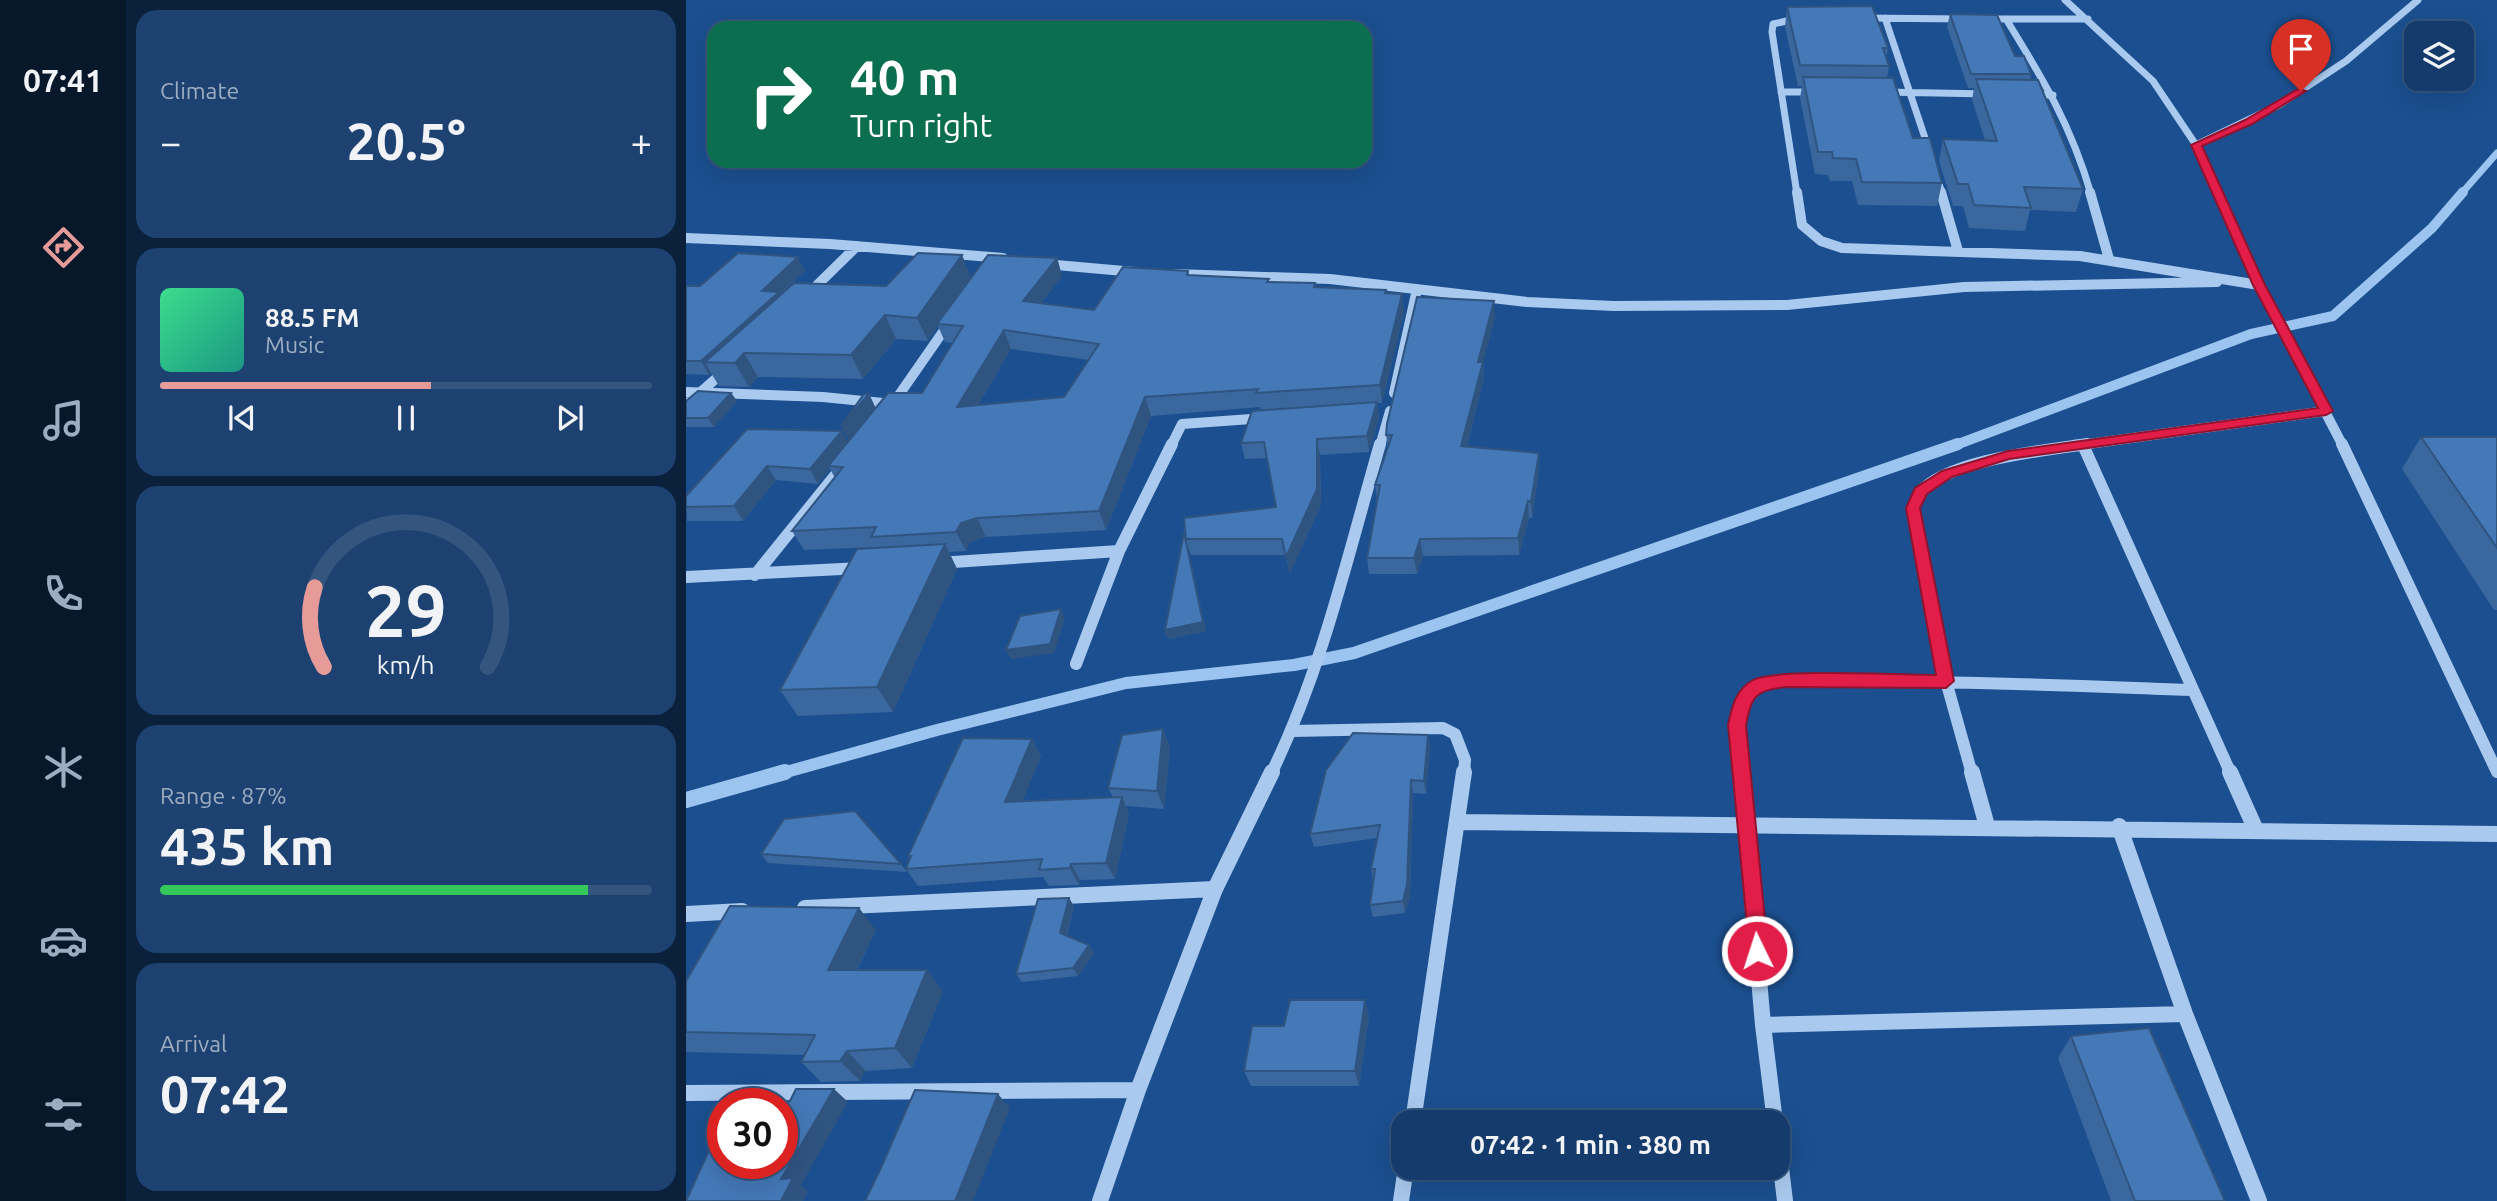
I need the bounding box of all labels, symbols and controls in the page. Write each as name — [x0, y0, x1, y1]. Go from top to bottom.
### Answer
pin — [2271, 19, 2331, 91]
map controls — [2404, 21, 2474, 91]
button: layers — [2404, 21, 2474, 91]
icon: arrive — [2282, 30, 2320, 68]
icon: right — [735, 49, 826, 140]
text: 40 m — [850, 49, 959, 104]
text: 07:41 — [23, 62, 103, 98]
text: Climate — [160, 78, 239, 103]
text: Turn right — [850, 107, 992, 143]
text: 20.5° — [346, 112, 466, 170]
text: − — [160, 121, 181, 163]
text: + — [631, 121, 652, 163]
icon: directions — [39, 223, 88, 272]
text: 88.5 FM — [265, 303, 359, 332]
text: Music — [265, 332, 324, 357]
icon: music — [39, 396, 88, 445]
icon: previous — [223, 399, 261, 437]
icon: pause — [387, 399, 425, 437]
icon: next — [551, 399, 589, 437]
icon: phone — [39, 569, 88, 618]
text: 29 — [365, 569, 447, 651]
text: km/h — [377, 650, 435, 678]
icon: climate — [39, 743, 88, 792]
text: Range · 87% — [160, 783, 287, 808]
text: 435 km — [160, 817, 334, 875]
position arrow — [1720, 914, 1794, 988]
icon: car — [39, 916, 88, 965]
text: Arrival — [160, 1031, 227, 1056]
text: 07:42 — [160, 1065, 290, 1123]
speed limit sign: 30 — [707, 1088, 798, 1179]
icon: filters — [39, 1090, 88, 1139]
text: 07:42 · 1 min · 380 m — [1470, 1130, 1711, 1159]

